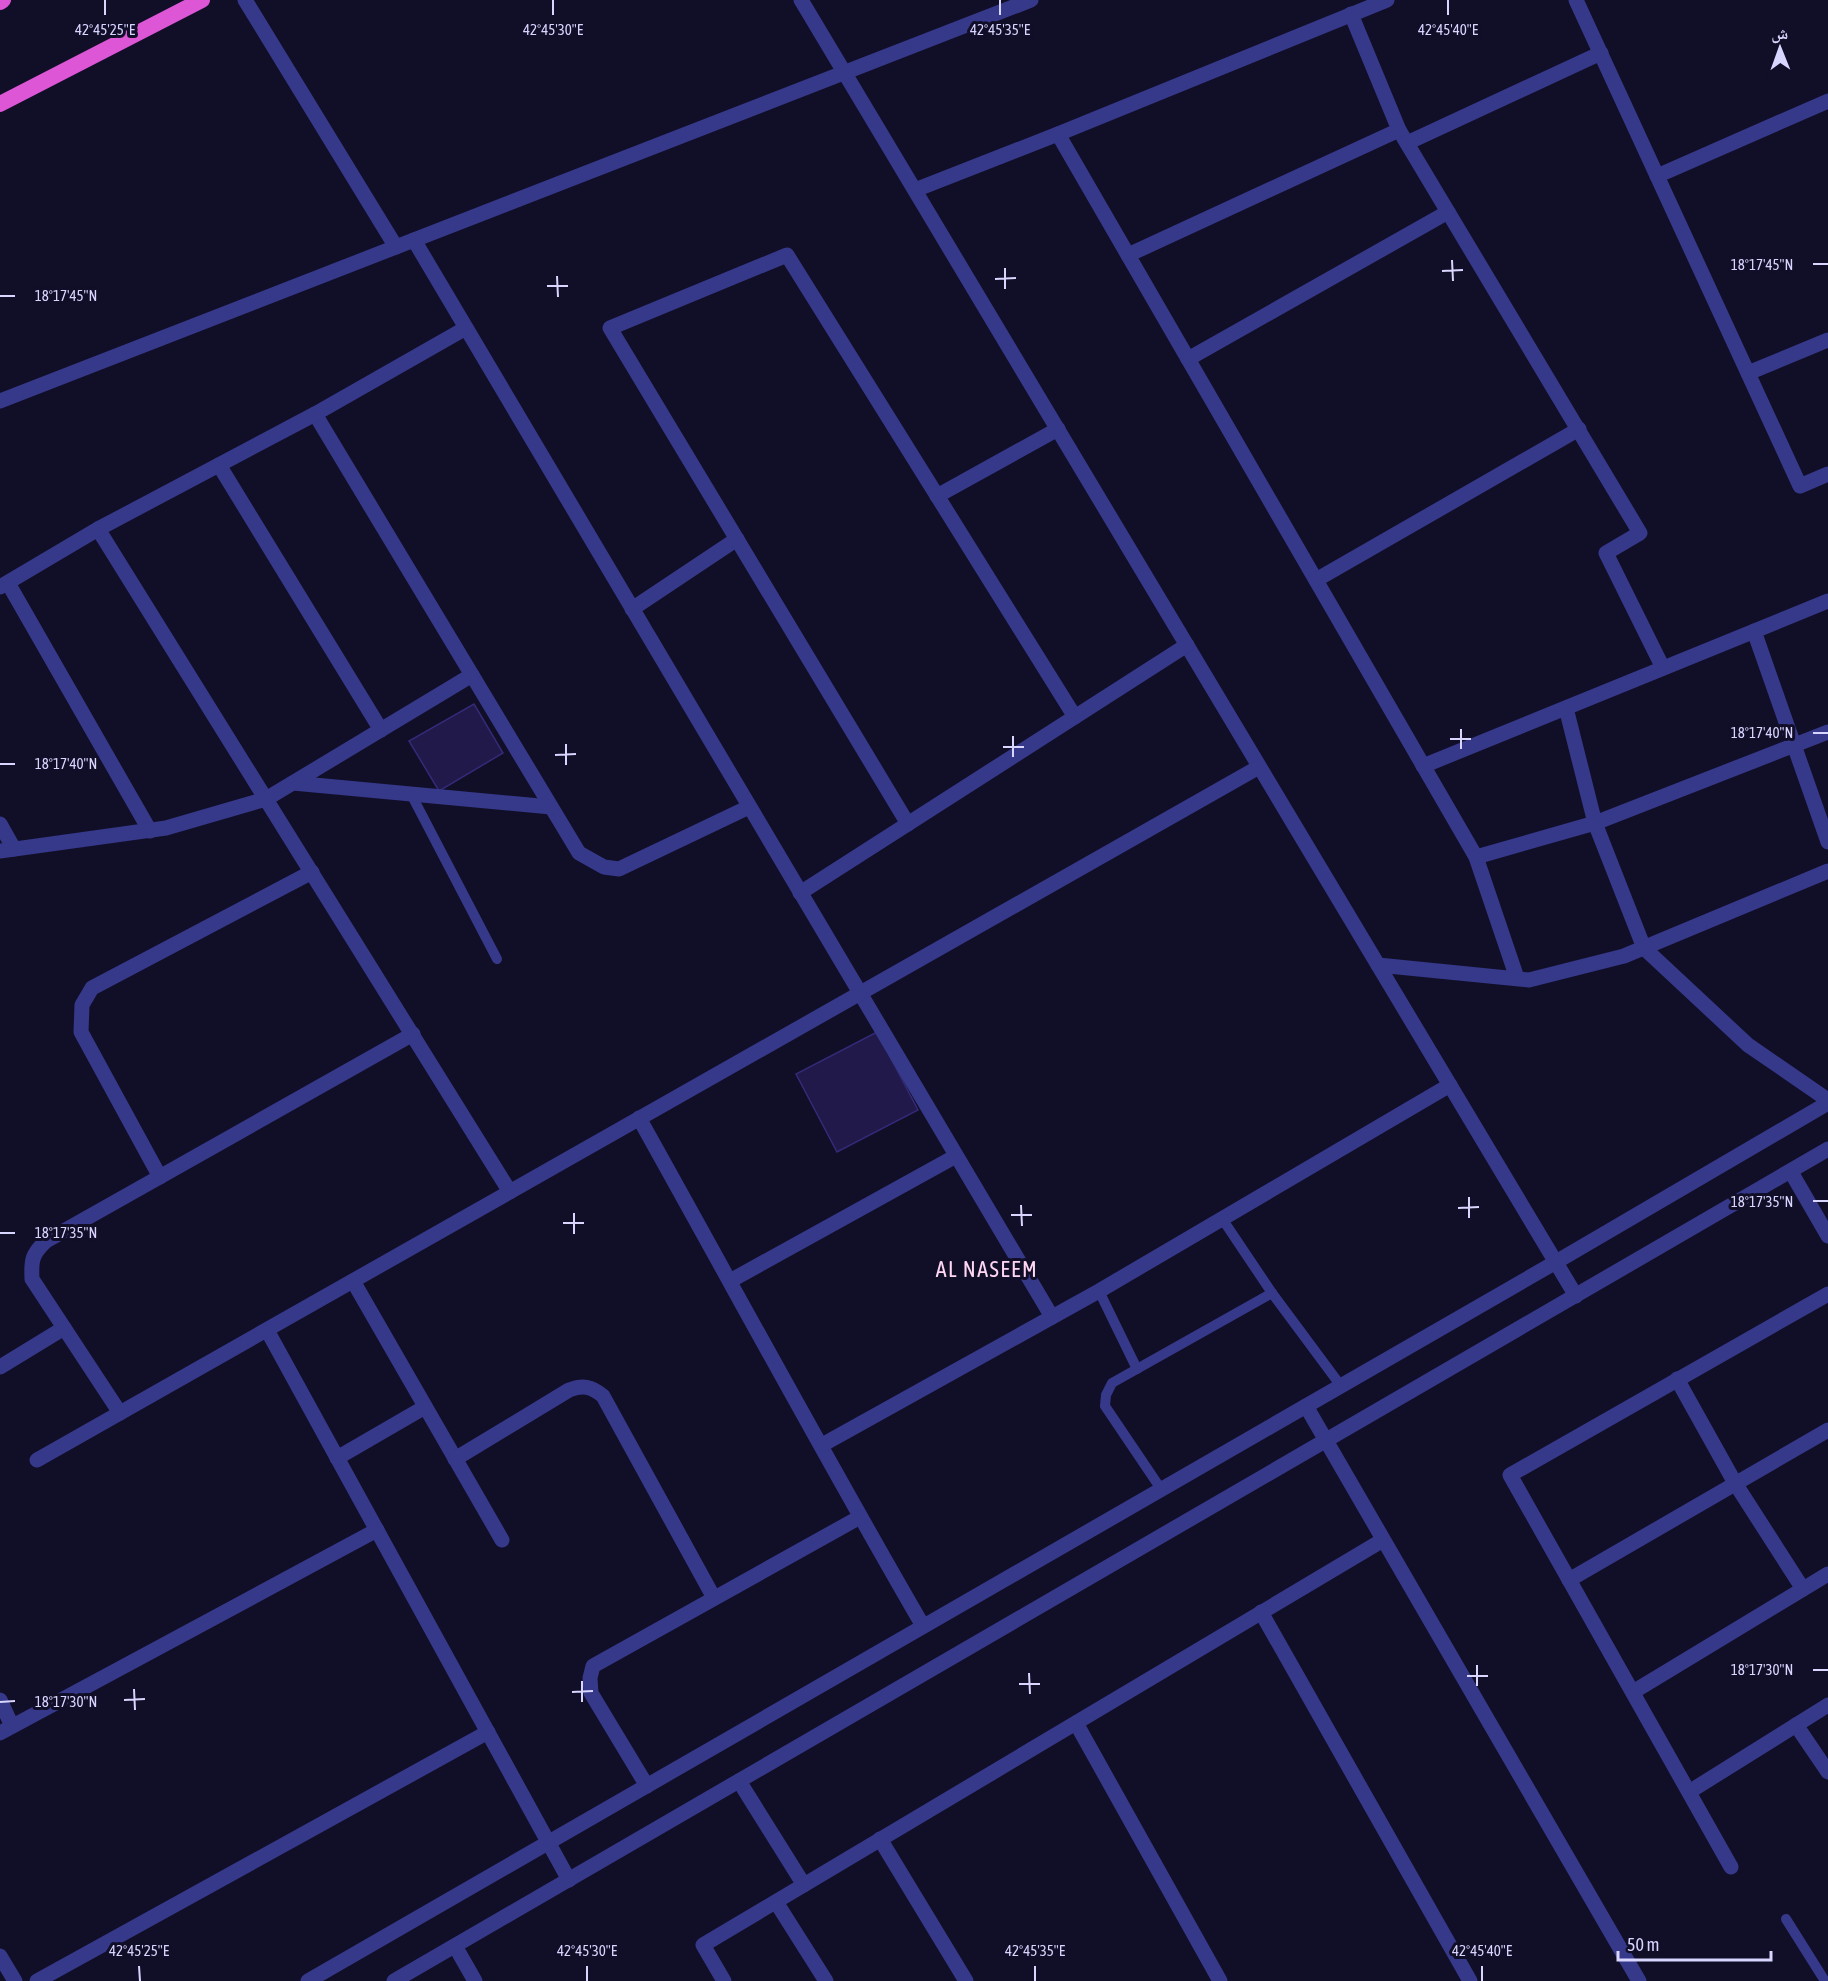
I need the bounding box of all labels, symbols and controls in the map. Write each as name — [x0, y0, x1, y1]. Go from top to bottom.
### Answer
north arrow — [1750, 18, 1810, 78]
text: 42°45'25"E — [75, 21, 136, 38]
text: 42°45'30"E — [523, 21, 584, 38]
text: 42°45'35"E — [970, 21, 1031, 38]
text: 42°45'40"E — [1418, 21, 1479, 38]
text: ش — [1771, 24, 1788, 43]
text: 18°17'45"N — [1731, 256, 1793, 273]
text: 18°17'45"N — [35, 287, 97, 304]
text: 18°17'40"N — [1731, 724, 1793, 741]
text: 18°17'40"N — [35, 755, 97, 772]
text: 18°17'35"N — [1731, 1193, 1793, 1210]
text: 18°17'35"N — [35, 1224, 97, 1241]
district label: AL NASEEM — [936, 1256, 1038, 1282]
text: 18°17'30"N — [1731, 1661, 1793, 1678]
text: 18°17'30"N — [35, 1693, 97, 1710]
scale bar — [1618, 1924, 1771, 1962]
text: 50 m — [1627, 1934, 1659, 1955]
text: 42°45'25"E — [109, 1942, 170, 1959]
text: 42°45'30"E — [557, 1942, 618, 1959]
text: 42°45'35"E — [1005, 1942, 1066, 1959]
text: 42°45'40"E — [1452, 1942, 1513, 1959]

